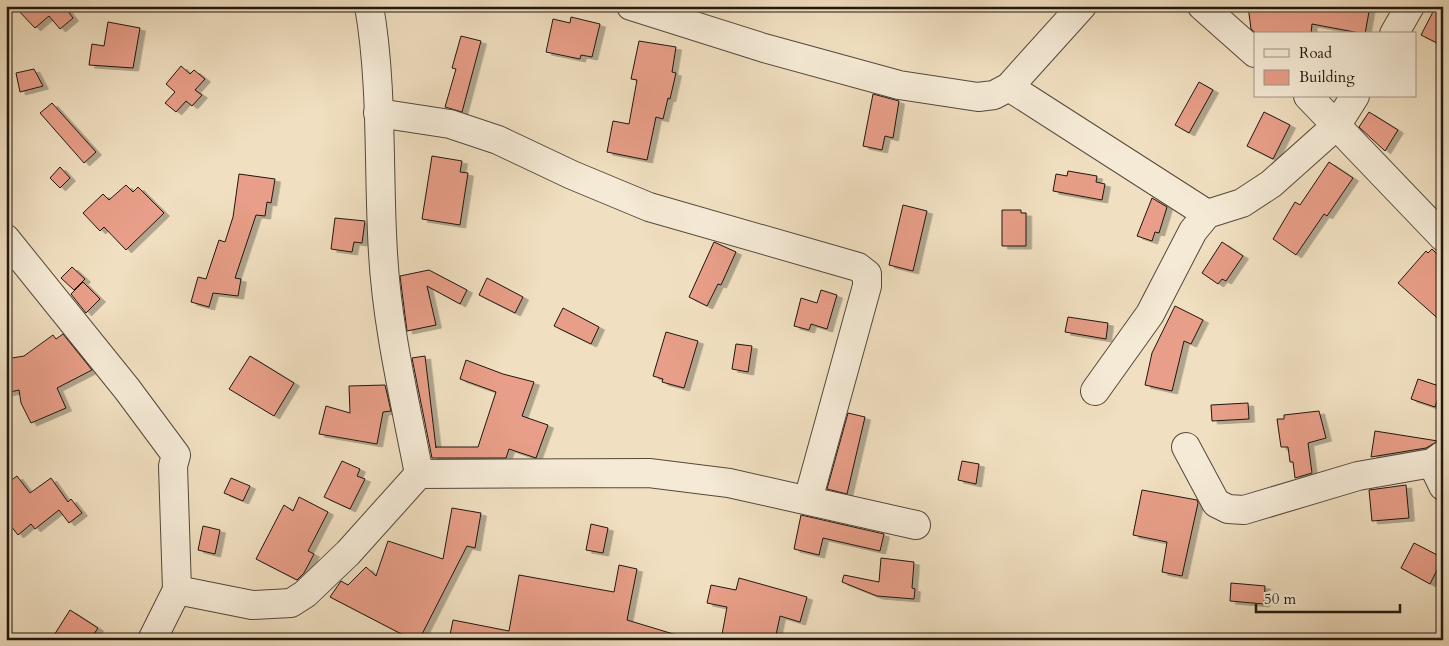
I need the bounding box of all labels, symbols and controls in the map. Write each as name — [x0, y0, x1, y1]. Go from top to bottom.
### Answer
legend — [1254, 32, 1416, 98]
text: Road — [1299, 43, 1332, 63]
text: Building — [1299, 67, 1355, 87]
scale bar — [1256, 581, 1400, 613]
text: 50 m — [1264, 589, 1296, 609]

